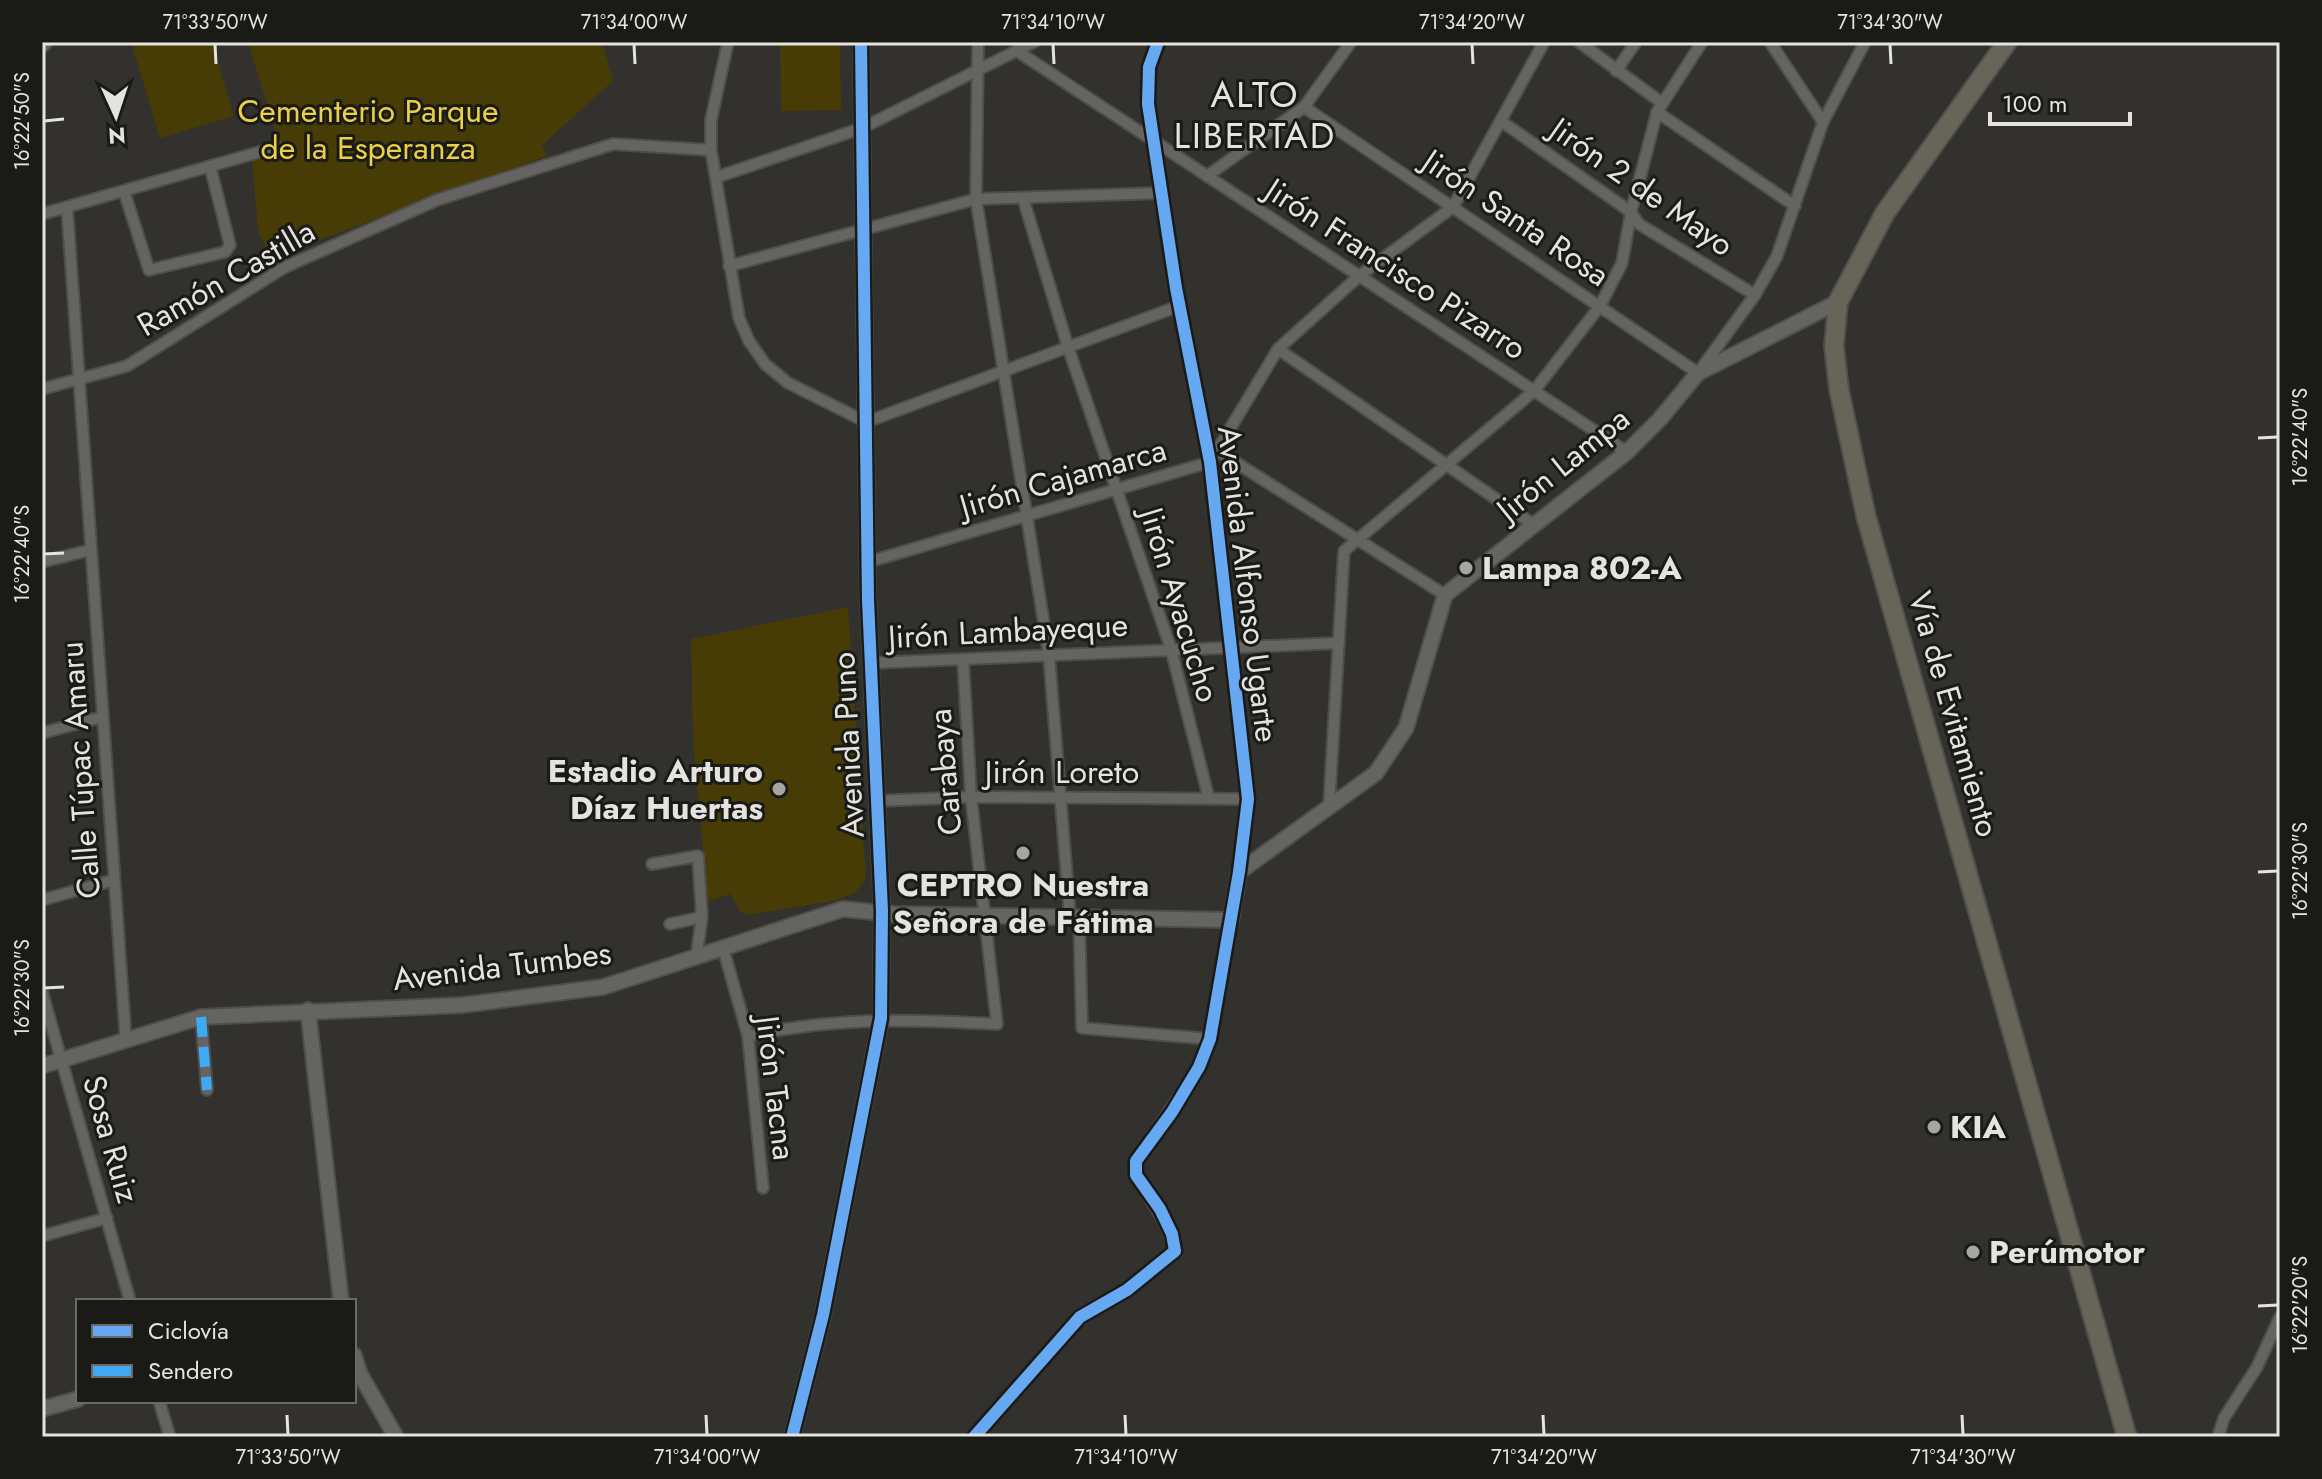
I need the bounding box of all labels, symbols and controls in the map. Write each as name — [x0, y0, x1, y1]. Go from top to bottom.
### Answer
text: 71°33'50"W — [163, 8, 268, 37]
text: 71°34'00"W — [581, 8, 687, 37]
text: 71°34'10"W — [1001, 8, 1105, 37]
text: 71°34'20"W — [1419, 8, 1525, 37]
text: 71°34'30"W — [1837, 8, 1943, 37]
district label: ALTO LIBERTAD — [1174, 68, 1336, 161]
text: 16°22'50"S — [8, 72, 37, 170]
north arrow — [76, 76, 156, 156]
scale bar — [1990, 76, 2130, 126]
text: 100 m — [2002, 86, 2068, 121]
park label: Cementerio Parque de la Esperanza — [237, 88, 499, 171]
street label: Jirón 2 de Mayo — [1538, 104, 1743, 267]
text: N — [107, 120, 127, 152]
street label: Jirón Santa Rosa — [1410, 136, 1619, 298]
street label: Jirón Francisco Pizarro — [1253, 165, 1535, 371]
street label: Ramón Castilla — [129, 208, 323, 348]
text: 16°22'40"S — [2286, 388, 2315, 486]
street label: Jirón Lampa — [1484, 396, 1639, 534]
street label: Avenida Alfonso Ugarte — [1206, 423, 1290, 745]
street label: Jirón Cajamarca — [951, 427, 1172, 531]
street label: Jirón Ayacucho — [1127, 498, 1231, 708]
text: 16°22'40"S — [8, 505, 37, 603]
place label: Lampa 802-A — [1482, 545, 1682, 591]
marker: Lampa 802-A — [1457, 559, 1475, 577]
street label: Vía de Evitamiento — [1897, 586, 2011, 842]
street label: Jirón Lambayeque — [883, 602, 1129, 660]
street label: Calle Túpac Amaru — [48, 640, 112, 900]
street label: Avenida Puno — [820, 651, 876, 839]
street label: Carabaya — [917, 707, 973, 837]
place label: Estadio Arturo Díaz Huertas — [548, 748, 763, 831]
street label: Jirón Loreto — [981, 749, 1139, 795]
marker: Estadio Arturo Díaz Huertas — [770, 780, 788, 798]
text: 16°22'30"S — [2286, 822, 2315, 920]
marker: CEPTRO Nuestra Señora de Fátima — [1014, 844, 1032, 862]
place label: CEPTRO Nuestra Señora de Fátima — [893, 862, 1153, 945]
street label: Avenida Tumbes — [390, 930, 614, 1002]
text: 16°22'30"S — [8, 939, 37, 1037]
street label: Jirón Tacna — [744, 1009, 808, 1163]
street label: Sosa Ruiz — [71, 1070, 151, 1208]
place label: KIA — [1950, 1104, 2007, 1150]
marker: KIA — [1925, 1118, 1943, 1136]
place label: Perúmotor — [1989, 1229, 2145, 1275]
marker: Perúmotor — [1964, 1243, 1982, 1261]
text: 16°22'20"S — [2286, 1256, 2315, 1354]
legend — [76, 1299, 356, 1403]
text: Ciclovía — [148, 1313, 229, 1348]
text: Sendero — [148, 1353, 233, 1388]
text: 71°33'50"W — [236, 1443, 341, 1472]
text: 71°34'00"W — [654, 1443, 760, 1472]
text: 71°34'10"W — [1074, 1443, 1178, 1472]
text: 71°34'20"W — [1491, 1443, 1597, 1472]
text: 71°34'30"W — [1910, 1443, 2016, 1472]

